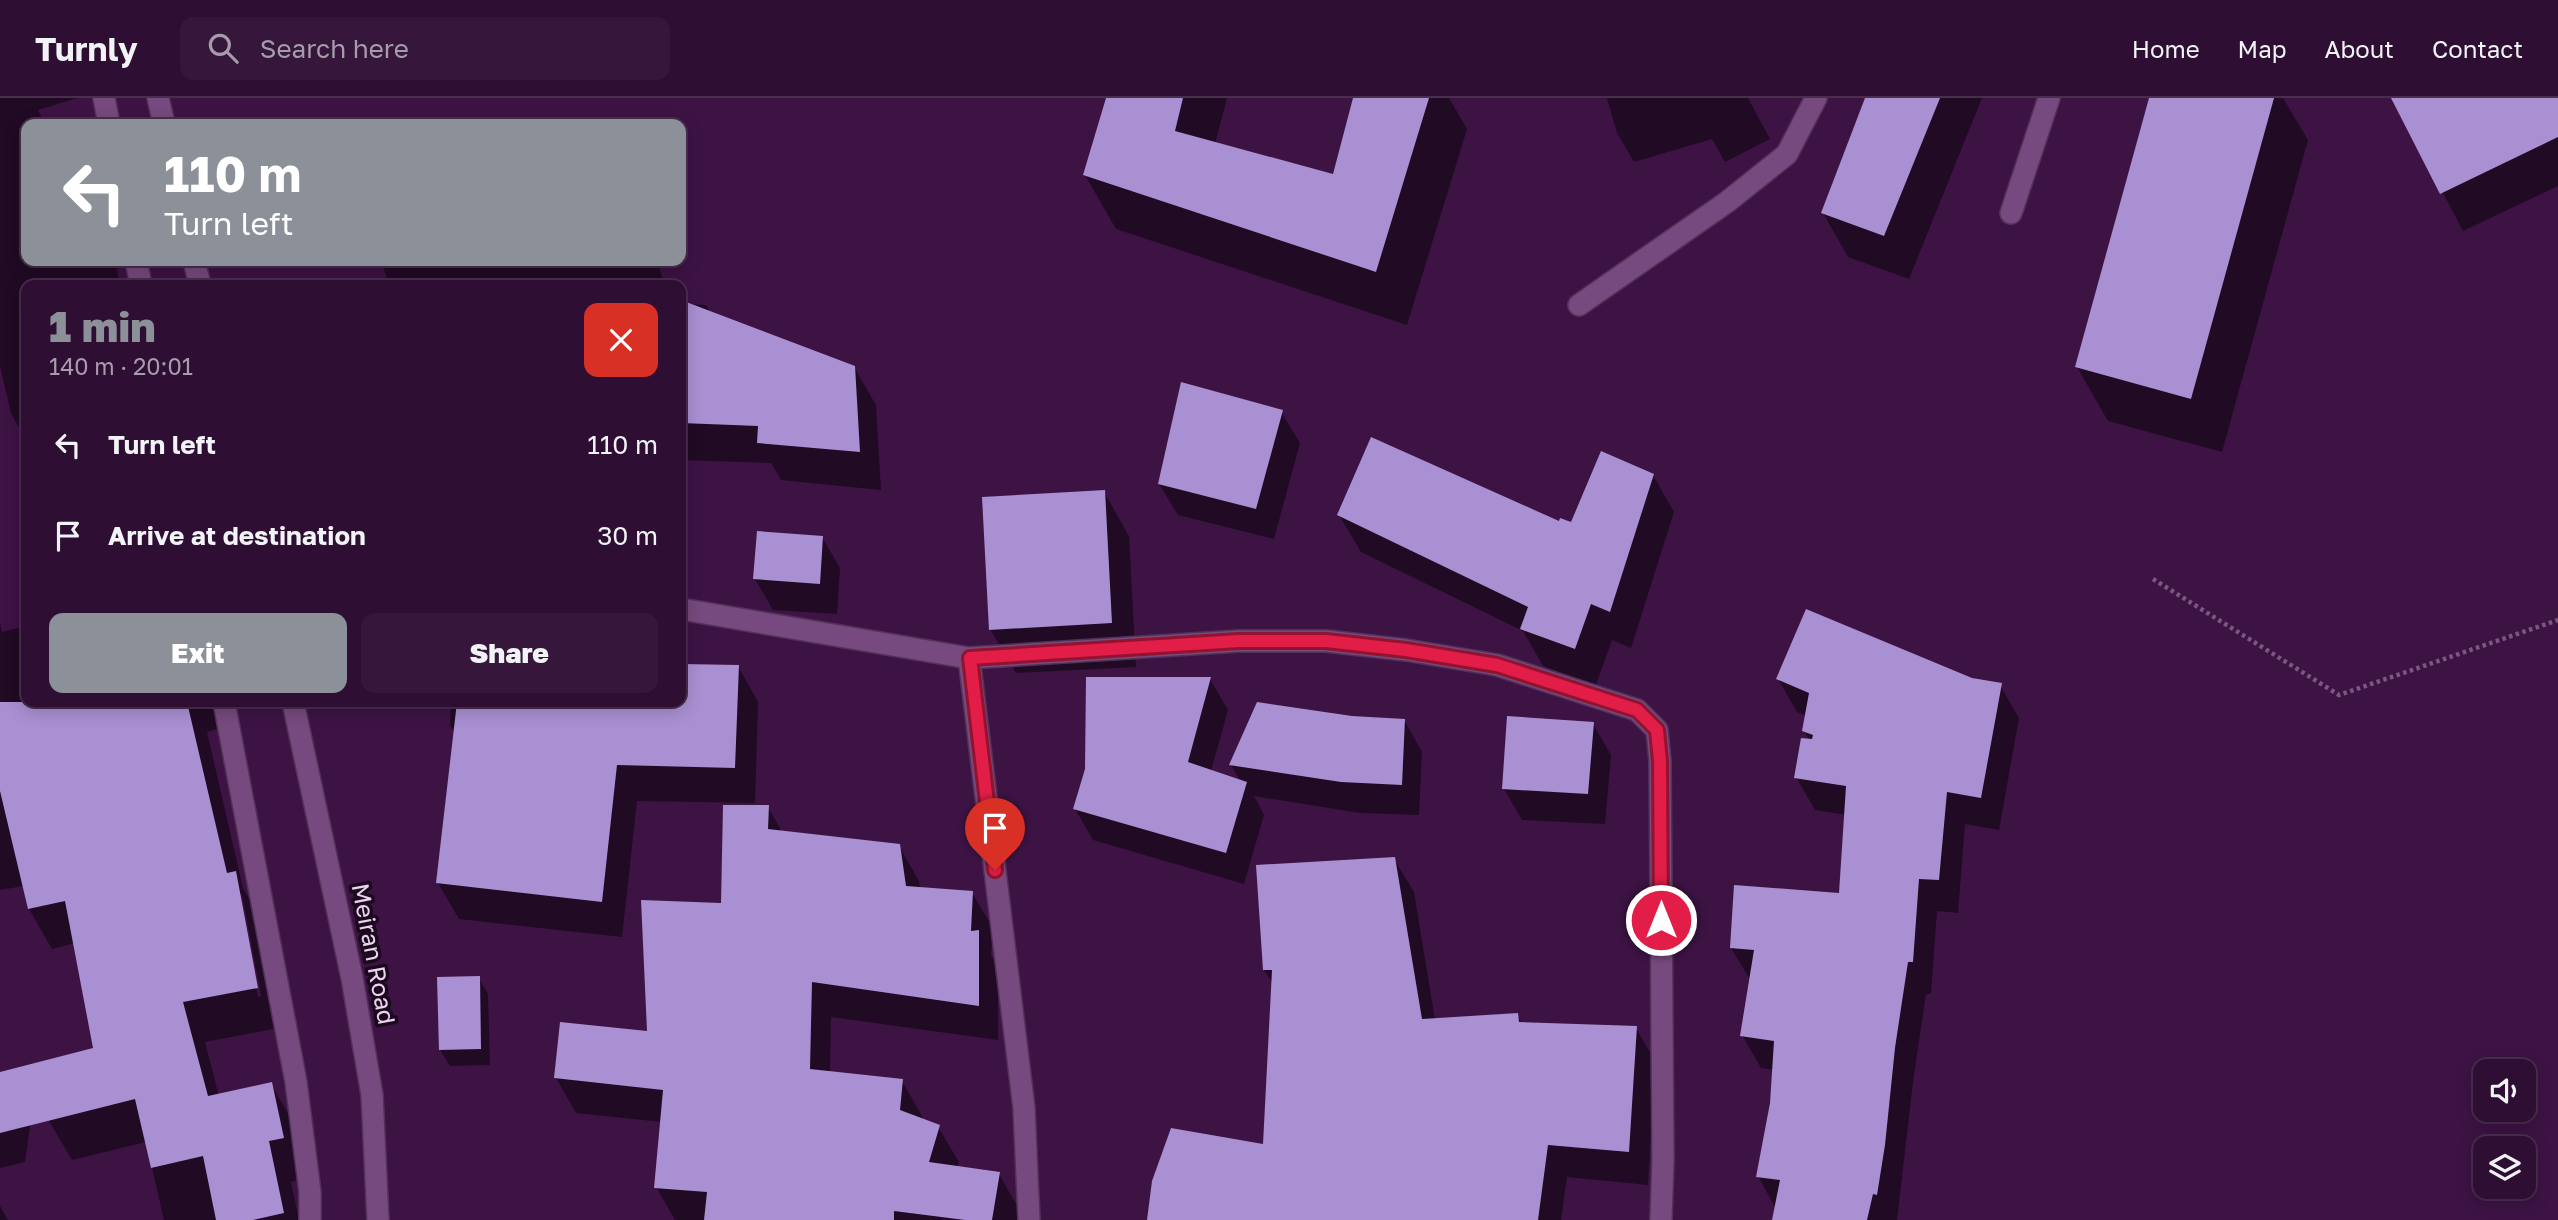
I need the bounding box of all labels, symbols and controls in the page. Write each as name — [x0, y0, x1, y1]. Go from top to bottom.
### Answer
search box — [180, 17, 670, 80]
text: Turnly — [35, 29, 138, 68]
icon: search — [204, 29, 242, 67]
text: Search here — [260, 33, 409, 64]
text: Home — [2132, 34, 2200, 63]
text: Map — [2238, 34, 2287, 63]
text: About — [2325, 34, 2394, 63]
text: Contact — [2432, 34, 2523, 63]
text: 110 m — [164, 144, 301, 203]
icon: left — [49, 147, 140, 238]
text: Turn left — [164, 204, 293, 242]
text: 1 min — [49, 301, 156, 351]
button: close — [584, 303, 658, 377]
text: 140 m · 20:01 — [49, 352, 193, 380]
icon: left — [49, 426, 87, 464]
text: Turn left — [108, 429, 216, 460]
text: 110 m — [587, 429, 658, 460]
icon: arrive — [49, 517, 87, 555]
text: Arrive at destination — [108, 520, 366, 551]
text: 30 m — [597, 520, 658, 551]
button: Exit — [49, 613, 347, 693]
button: Share — [361, 613, 658, 693]
pin — [965, 798, 1025, 870]
icon: arrive — [976, 809, 1014, 847]
street label: Meiran Road — [347, 881, 402, 1027]
position arrow — [1624, 883, 1698, 957]
map controls — [2473, 1059, 2536, 1199]
button: sound — [2473, 1059, 2536, 1122]
button: layers — [2473, 1136, 2536, 1199]

